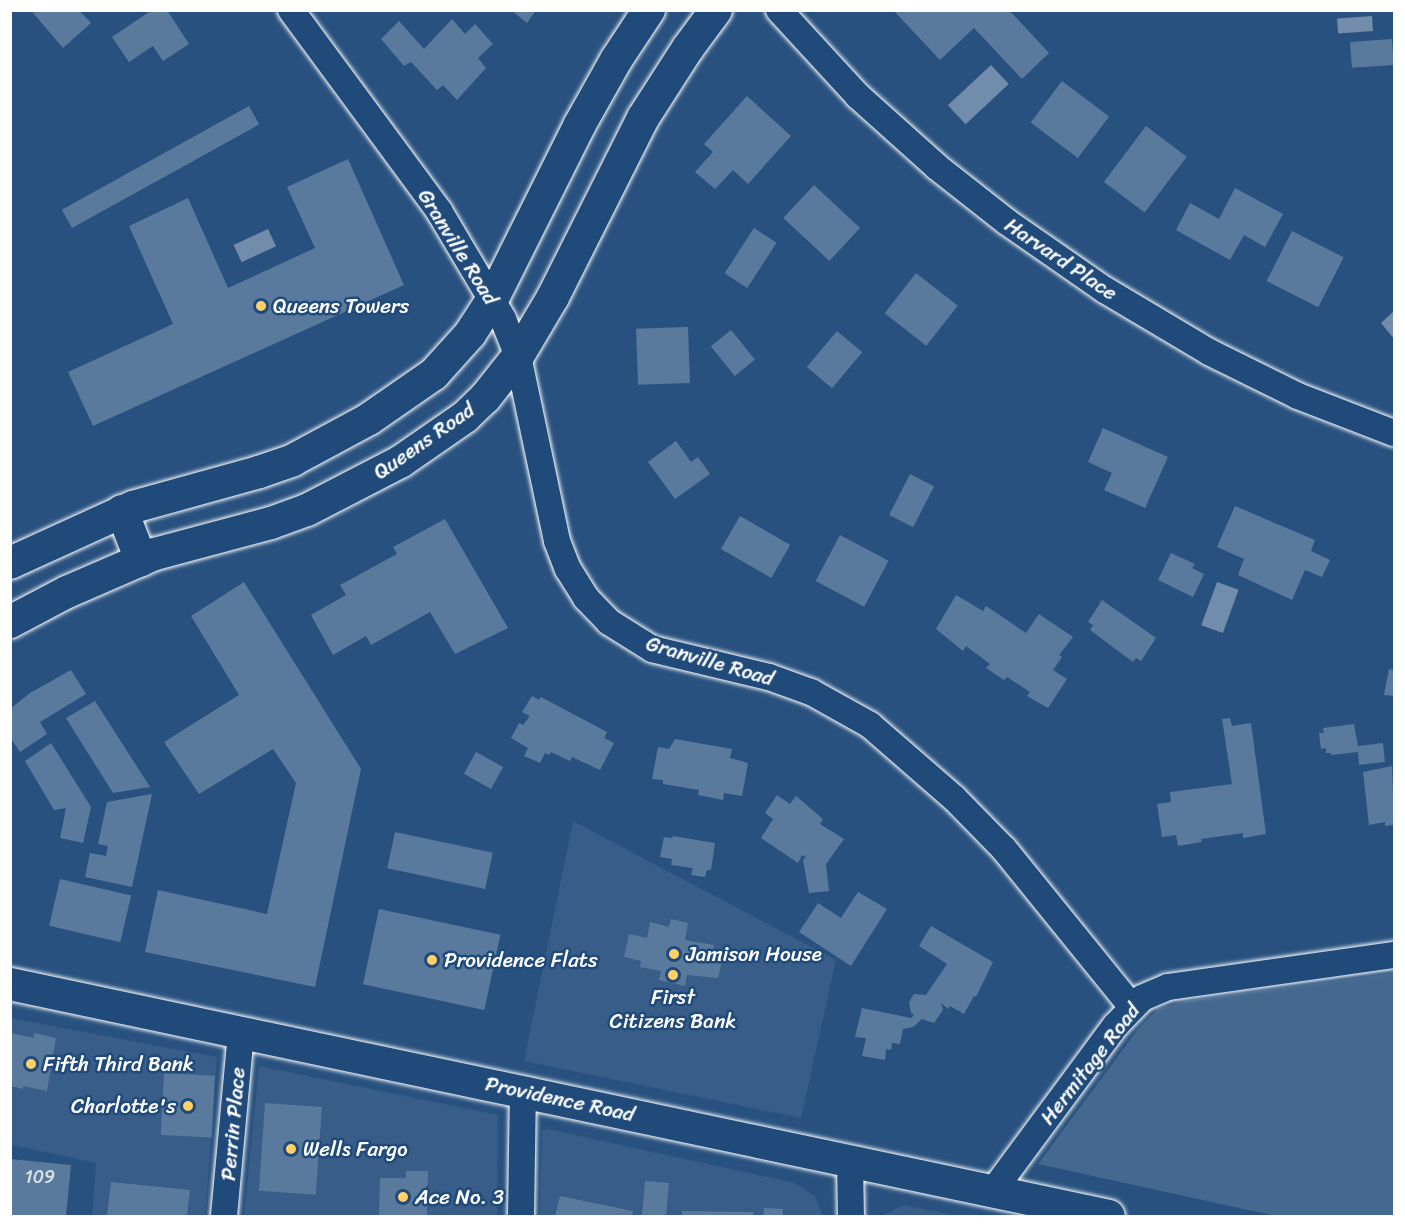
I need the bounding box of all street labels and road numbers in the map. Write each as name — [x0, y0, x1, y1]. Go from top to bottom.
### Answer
street label: Granville Road — [412, 184, 504, 310]
street label: Harvard Place — [1000, 212, 1122, 306]
street label: Queens Road — [369, 397, 479, 485]
street label: Granville Road — [643, 631, 777, 691]
street label: Hermitage Road — [1035, 998, 1145, 1130]
street label: Perrin Place — [215, 1066, 251, 1182]
street label: Providence Road — [483, 1071, 637, 1127]

